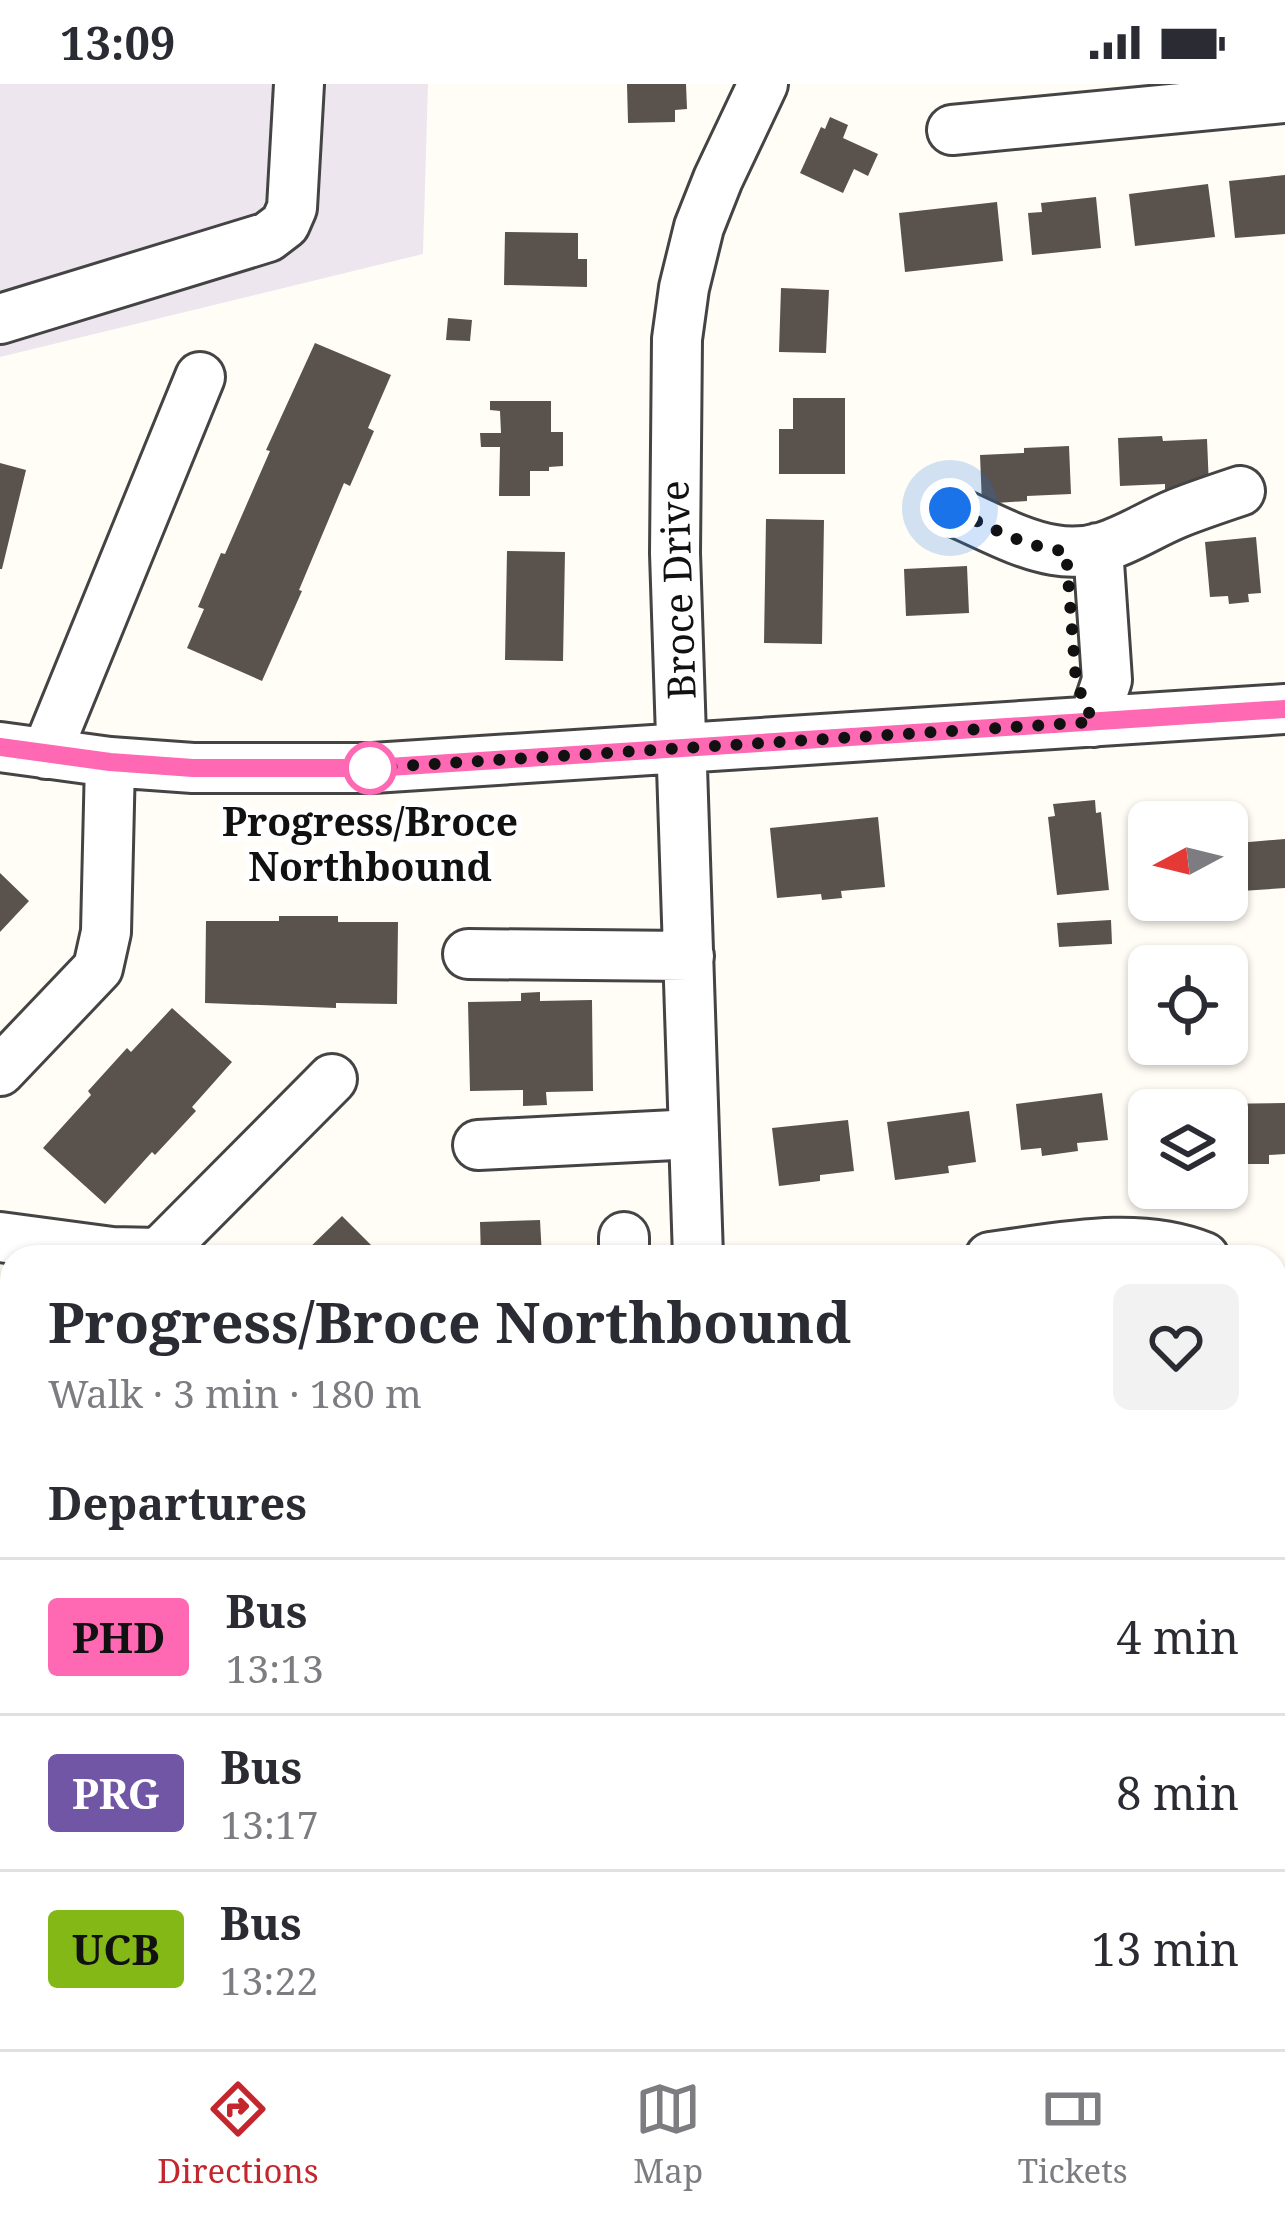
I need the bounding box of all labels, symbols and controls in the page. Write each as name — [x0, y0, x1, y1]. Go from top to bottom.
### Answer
text: 13:09 — [60, 12, 175, 73]
your location — [920, 478, 980, 538]
street label: Broce Drive — [646, 480, 707, 701]
marker: Progress/Broce Northbound — [345, 743, 395, 793]
place label: Progress/Broce Northbound — [222, 794, 518, 892]
north arrow — [1128, 801, 1248, 921]
map controls — [1128, 801, 1248, 1209]
button: locate — [1128, 945, 1248, 1065]
button: layers — [1128, 1089, 1248, 1209]
text: Progress/Broce Northbound — [48, 1282, 851, 1360]
button: heart — [1113, 1284, 1239, 1410]
text: Walk · 3 min · 180 m — [48, 1366, 422, 1419]
text: Departures — [48, 1472, 307, 1533]
text: Bus — [225, 1580, 307, 1641]
text: 4 min — [1116, 1606, 1239, 1667]
text: PHD — [72, 1608, 165, 1665]
text: 13:13 — [225, 1641, 324, 1694]
text: Bus — [220, 1736, 302, 1797]
text: 8 min — [1116, 1762, 1239, 1823]
text: PRG — [72, 1764, 160, 1821]
text: 13:17 — [220, 1797, 319, 1850]
text: Bus — [220, 1892, 302, 1953]
text: 13 min — [1091, 1918, 1239, 1979]
text: UCB — [72, 1920, 160, 1977]
text: 13:22 — [220, 1953, 318, 2006]
tab: Directions — [157, 2076, 319, 2193]
tab: Map — [633, 2076, 703, 2193]
tab: Tickets — [1018, 2076, 1128, 2193]

